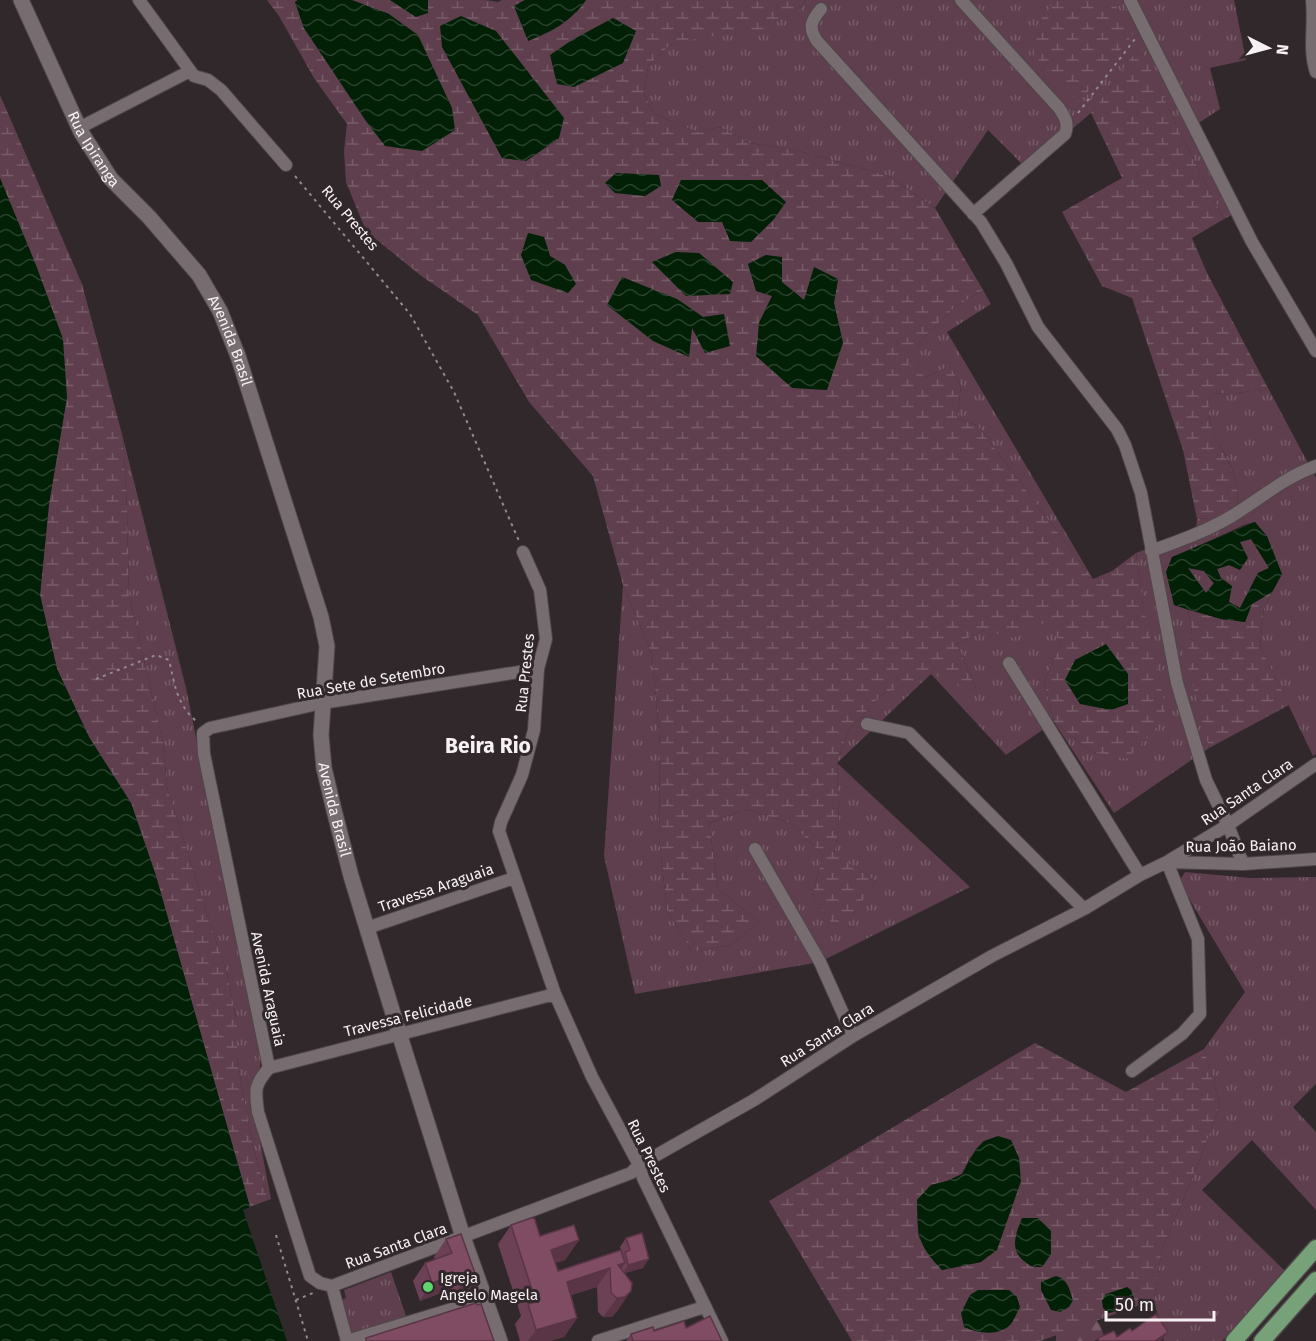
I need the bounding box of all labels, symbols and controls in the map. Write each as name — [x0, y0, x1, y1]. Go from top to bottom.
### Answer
north arrow — [1238, 18, 1298, 78]
text: N — [1272, 43, 1292, 56]
street label: Rua Ipiranga — [64, 108, 123, 191]
street label: Rua Prestes — [318, 182, 382, 254]
street label: Avenida Brasil — [204, 292, 256, 389]
street label: Rua Prestes — [512, 633, 538, 713]
street label: Rua Sete de Setembro — [295, 659, 447, 703]
district label: Beira Rio — [445, 733, 531, 759]
street label: Rua Santa Clara — [1198, 755, 1296, 829]
street label: Avenida Brasil — [315, 762, 355, 859]
street label: Rua João Baiano — [1185, 836, 1297, 856]
street label: Travessa Araguaia — [376, 860, 496, 916]
street label: Avenida Araguaia — [247, 930, 289, 1048]
street label: Travessa Felicidade — [342, 991, 474, 1041]
street label: Rua Santa Clara — [777, 999, 877, 1071]
street label: Rua Prestes — [624, 1116, 674, 1196]
street label: Rua Santa Clara — [343, 1219, 449, 1273]
place label: Igreja Angelo Magela — [440, 1269, 538, 1304]
marker: Igreja Angelo Magela — [421, 1280, 435, 1294]
scale bar — [1106, 1284, 1214, 1322]
text: 50 m — [1115, 1294, 1154, 1316]

